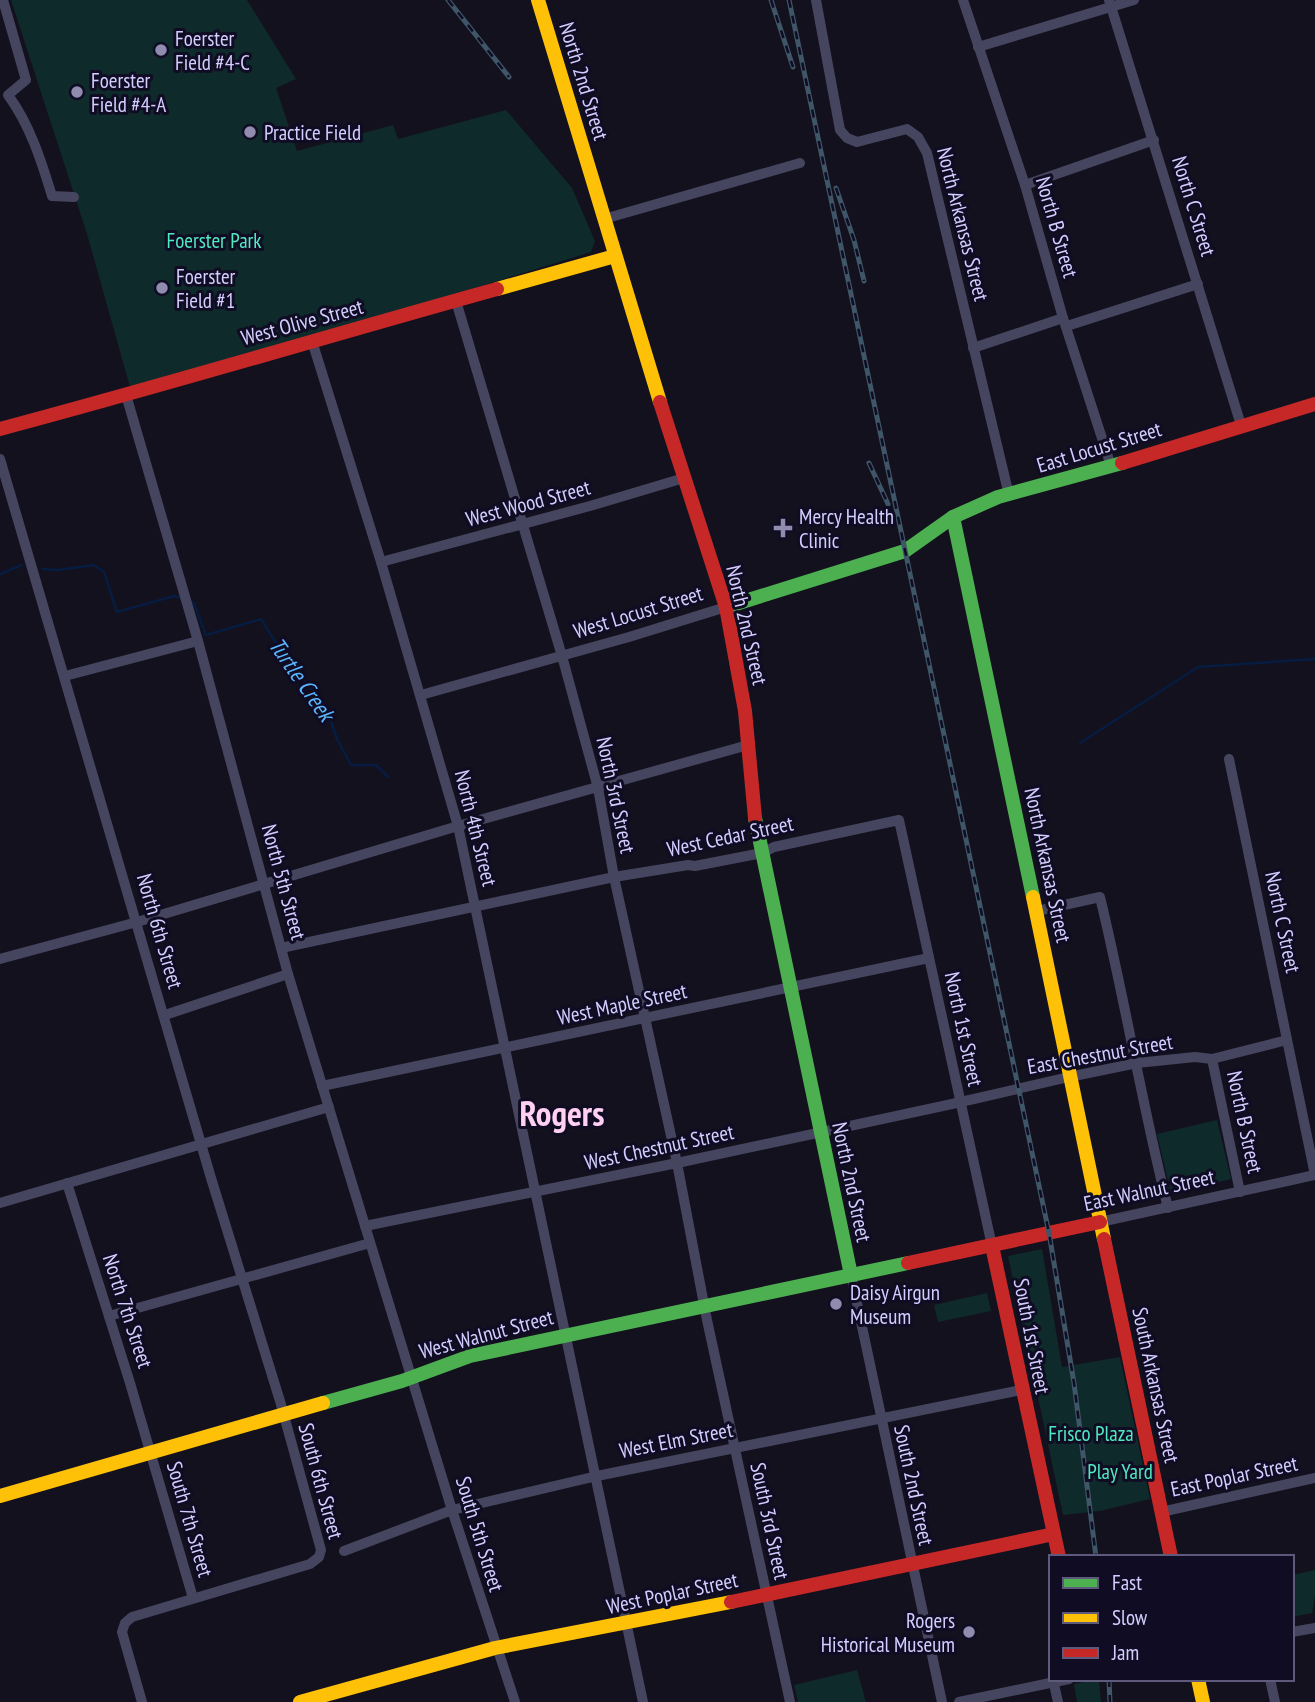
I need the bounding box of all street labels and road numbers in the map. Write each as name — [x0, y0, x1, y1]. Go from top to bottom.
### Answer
street label: North 2nd Street — [553, 19, 615, 143]
street label: North Arkansas Street — [931, 144, 995, 304]
street label: North C Street — [1166, 153, 1222, 259]
street label: North B Street — [1030, 173, 1084, 281]
street label: West Olive Street — [238, 293, 366, 351]
street label: East Locust Street — [1033, 415, 1165, 479]
street label: West Wood Street — [463, 473, 593, 533]
street label: North 2nd Street — [720, 563, 774, 688]
street label: West Locust Street — [570, 579, 706, 644]
street label: North 3rd Street — [590, 734, 642, 856]
street label: North 4th Street — [449, 767, 503, 889]
street label: North Arkansas Street — [1018, 785, 1078, 945]
street label: West Cedar Street — [664, 809, 796, 863]
street label: North 5th Street — [256, 821, 312, 943]
street label: North C Street — [1259, 869, 1307, 975]
street label: North 6th Street — [131, 870, 189, 992]
street label: North 1st Street — [939, 969, 989, 1089]
street label: West Maple Street — [555, 977, 689, 1031]
street label: East Chestnut Street — [1025, 1028, 1175, 1080]
street label: North B Street — [1221, 1068, 1269, 1176]
street label: West Chestnut Street — [582, 1118, 736, 1176]
street label: North 2nd Street — [826, 1120, 878, 1245]
street label: East Walnut Street — [1081, 1163, 1217, 1217]
street label: North 7th Street — [97, 1251, 159, 1372]
street label: South 1st Street — [1008, 1276, 1056, 1396]
street label: West Walnut Street — [416, 1303, 556, 1365]
street label: South Arkansas Street — [1126, 1305, 1186, 1465]
street label: West Elm Street — [617, 1416, 735, 1464]
street label: South 6th Street — [293, 1420, 350, 1542]
street label: South 2nd Street — [888, 1422, 940, 1548]
street label: East Poplar Street — [1168, 1449, 1300, 1503]
street label: South 7th Street — [161, 1458, 219, 1580]
street label: South 3rd Street — [744, 1460, 796, 1582]
street label: South 5th Street — [450, 1473, 510, 1595]
street label: West Poplar Street — [604, 1566, 740, 1620]

